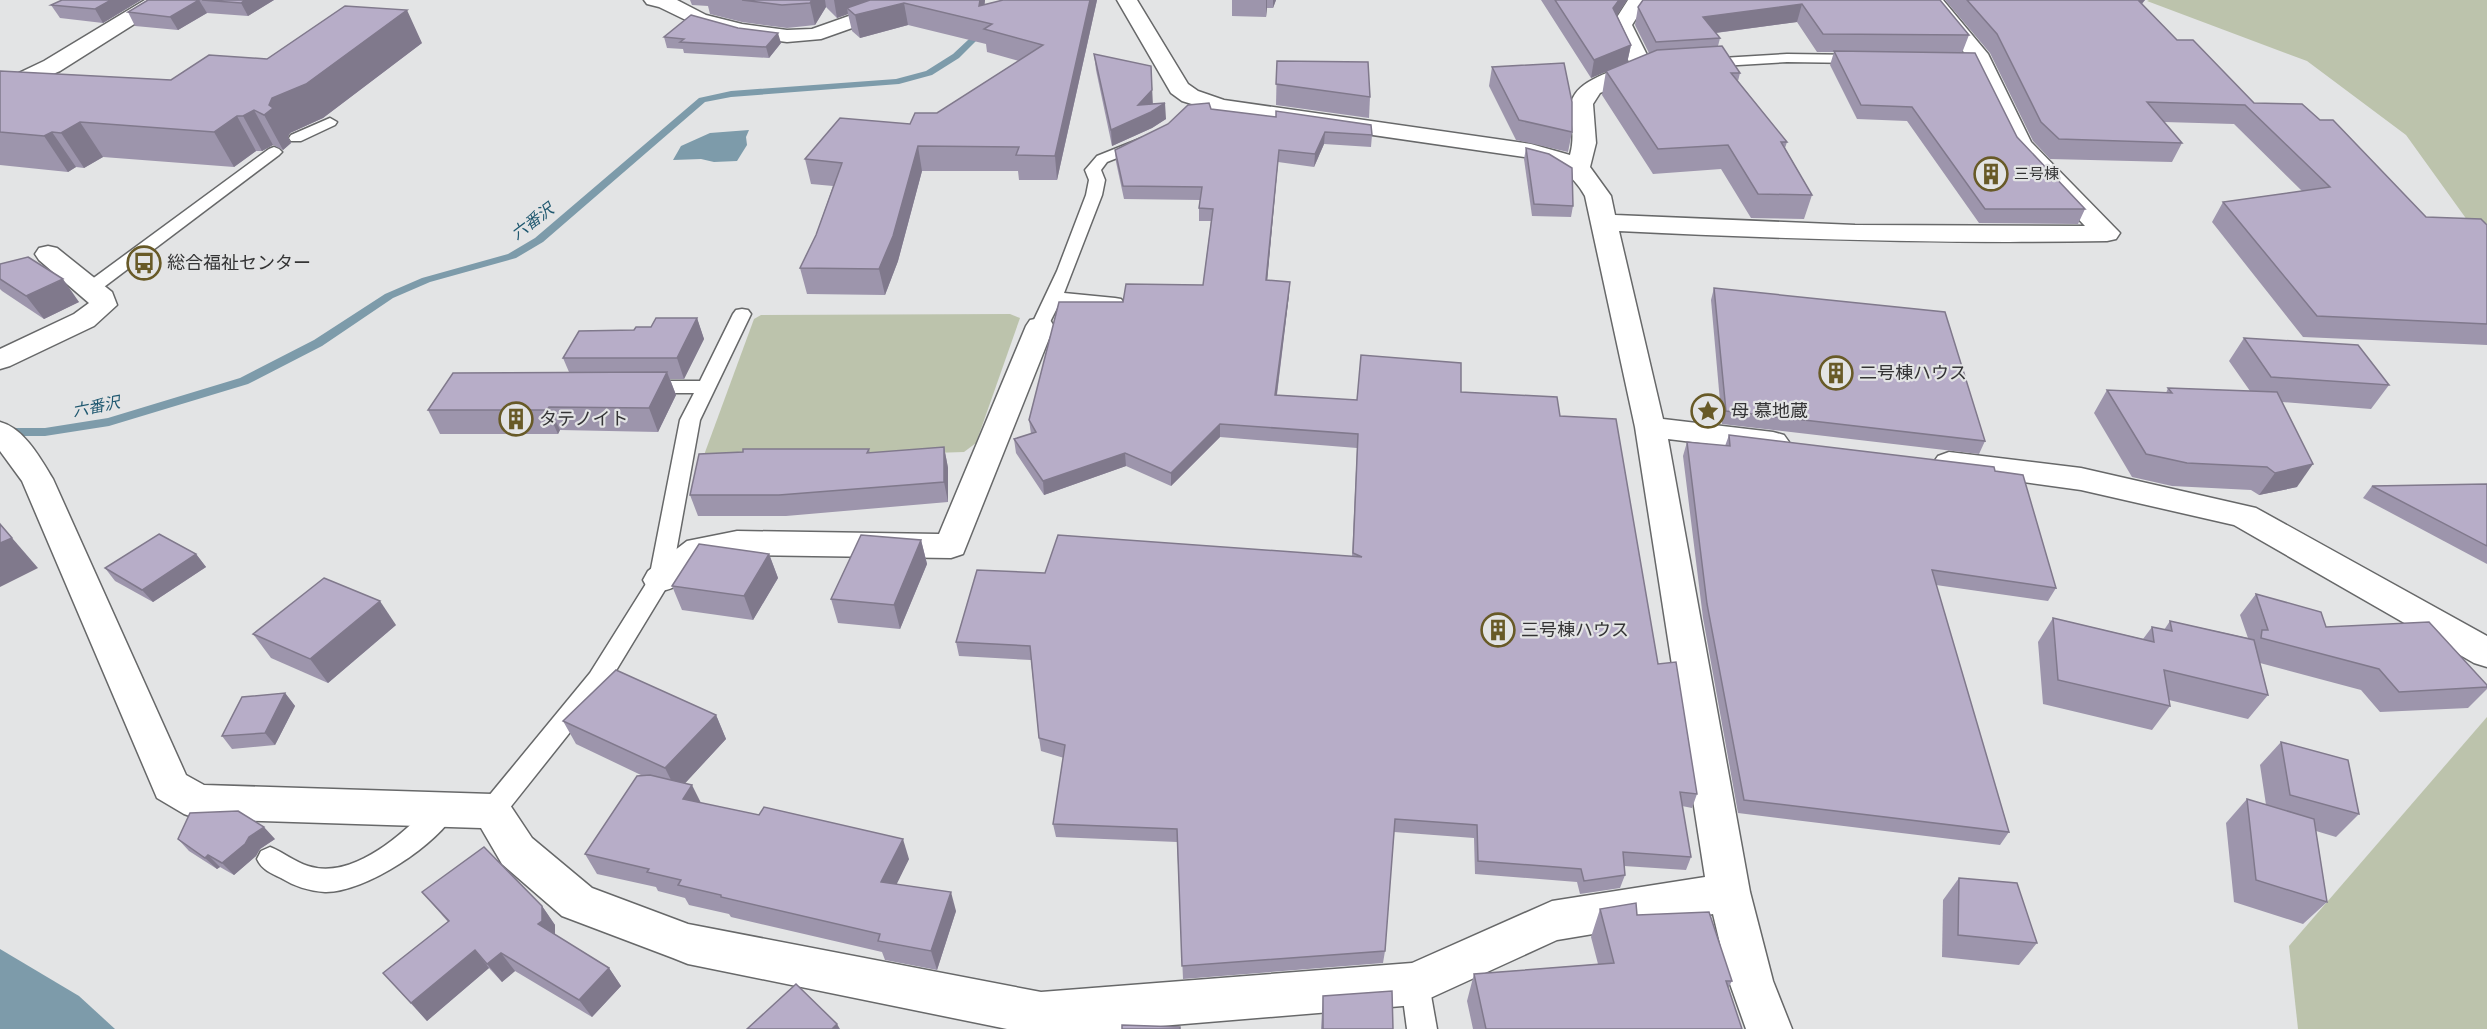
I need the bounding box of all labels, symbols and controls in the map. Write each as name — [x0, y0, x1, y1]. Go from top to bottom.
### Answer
building icon: 三号棟 — [1973, 156, 2009, 192]
place label: 三号棟 — [2014, 165, 2059, 182]
water label: 六番沢 — [508, 199, 558, 243]
bus stop icon: 総合福祉センター — [126, 245, 162, 281]
place label: 総合福祉センター — [167, 253, 311, 273]
building icon: 二号棟ハウス — [1818, 355, 1854, 391]
place label: 二号棟ハウス — [1859, 363, 1967, 383]
water label: 六番沢 — [71, 393, 123, 419]
place icon: 母 慕地蔵 — [1690, 393, 1726, 429]
building icon: タテノイト — [498, 401, 534, 437]
place label: 母 慕地蔵 — [1731, 401, 1808, 421]
place label: タテノイト — [539, 409, 628, 429]
building icon: 三号棟ハウス — [1480, 612, 1516, 648]
place label: 三号棟ハウス — [1521, 620, 1629, 640]

